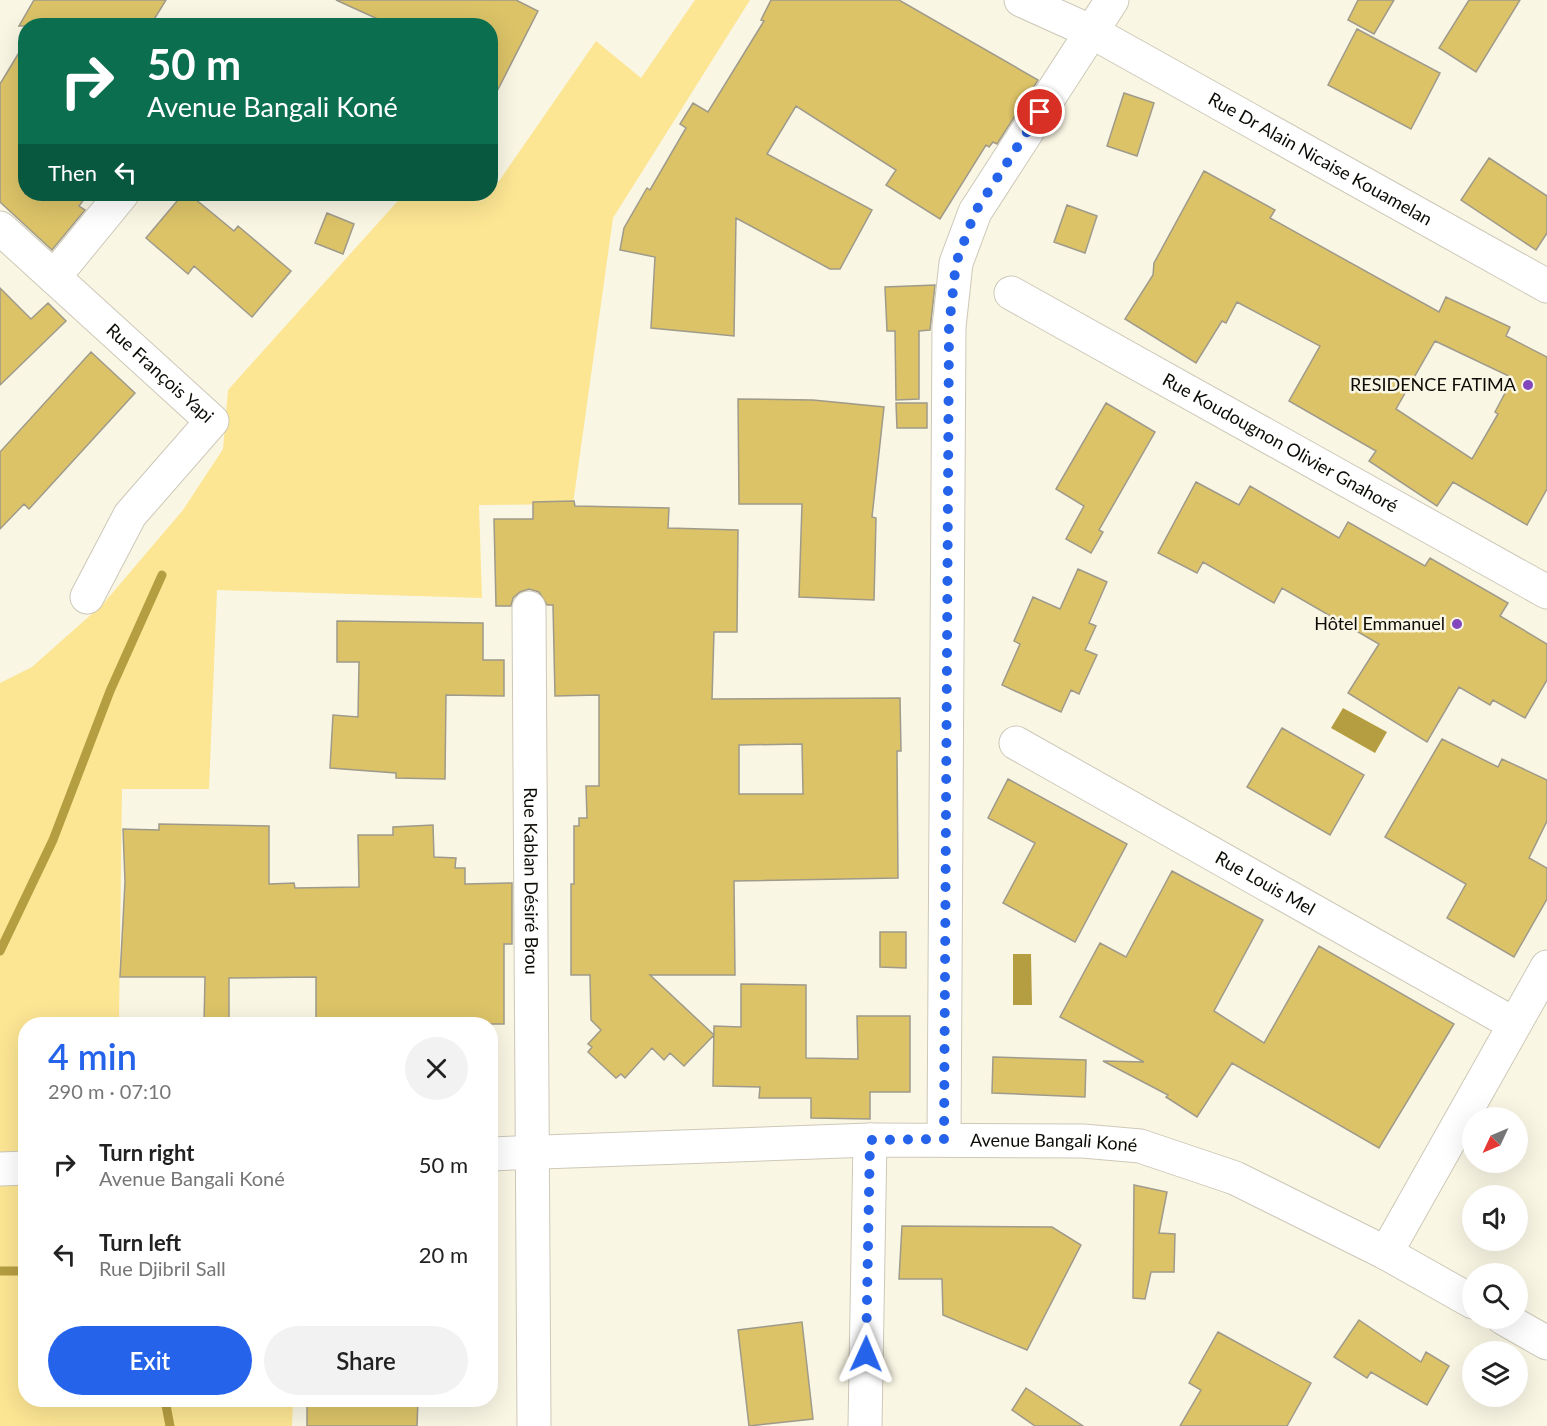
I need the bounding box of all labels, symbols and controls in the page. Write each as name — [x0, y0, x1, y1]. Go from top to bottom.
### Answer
text: 50 m — [147, 39, 241, 89]
icon: right — [48, 42, 126, 120]
pin — [1014, 86, 1065, 137]
street label: Rue Dr Alain Nicaise Kouamelan — [1205, 87, 1436, 230]
text: Avenue Bangali Koné — [147, 90, 398, 123]
icon: arrive — [1023, 95, 1056, 128]
icon: left — [109, 156, 142, 189]
text: Then — [48, 159, 97, 186]
street label: Rue François Yapi — [102, 318, 219, 427]
street label: Rue Koudougnon Olivier Gnahoré — [1159, 368, 1402, 517]
place label: RESIDENCE FATIMA — [1350, 373, 1517, 395]
marker: RESIDENCE FATIMA — [1521, 378, 1535, 392]
place label: Hôtel Emmanuel — [1314, 612, 1445, 634]
marker: Hôtel Emmanuel — [1450, 617, 1464, 631]
street label: Rue Kablan Désiré Brou — [520, 787, 543, 975]
street label: Rue Louis Mel — [1212, 846, 1319, 920]
text: 4 min — [48, 1034, 137, 1078]
button: close — [405, 1037, 468, 1100]
text: 290 m · 07:10 — [48, 1079, 171, 1103]
north arrow — [1462, 1107, 1528, 1173]
map controls — [1462, 1107, 1528, 1407]
street label: Avenue Bangali Koné — [970, 1128, 1138, 1156]
text: Turn right — [99, 1139, 194, 1166]
icon: right — [48, 1148, 81, 1181]
text: 50 m — [419, 1151, 468, 1178]
text: Avenue Bangali Koné — [99, 1166, 285, 1190]
button: sound — [1462, 1185, 1528, 1251]
text: Turn left — [99, 1229, 181, 1256]
icon: left — [48, 1238, 81, 1271]
text: 20 m — [419, 1241, 468, 1268]
text: Rue Djibril Sall — [99, 1256, 226, 1280]
button: search — [1462, 1263, 1528, 1329]
position arrow — [834, 1322, 898, 1386]
button: Exit — [48, 1326, 252, 1395]
button: Share — [264, 1326, 468, 1395]
button: layers — [1462, 1341, 1528, 1407]

